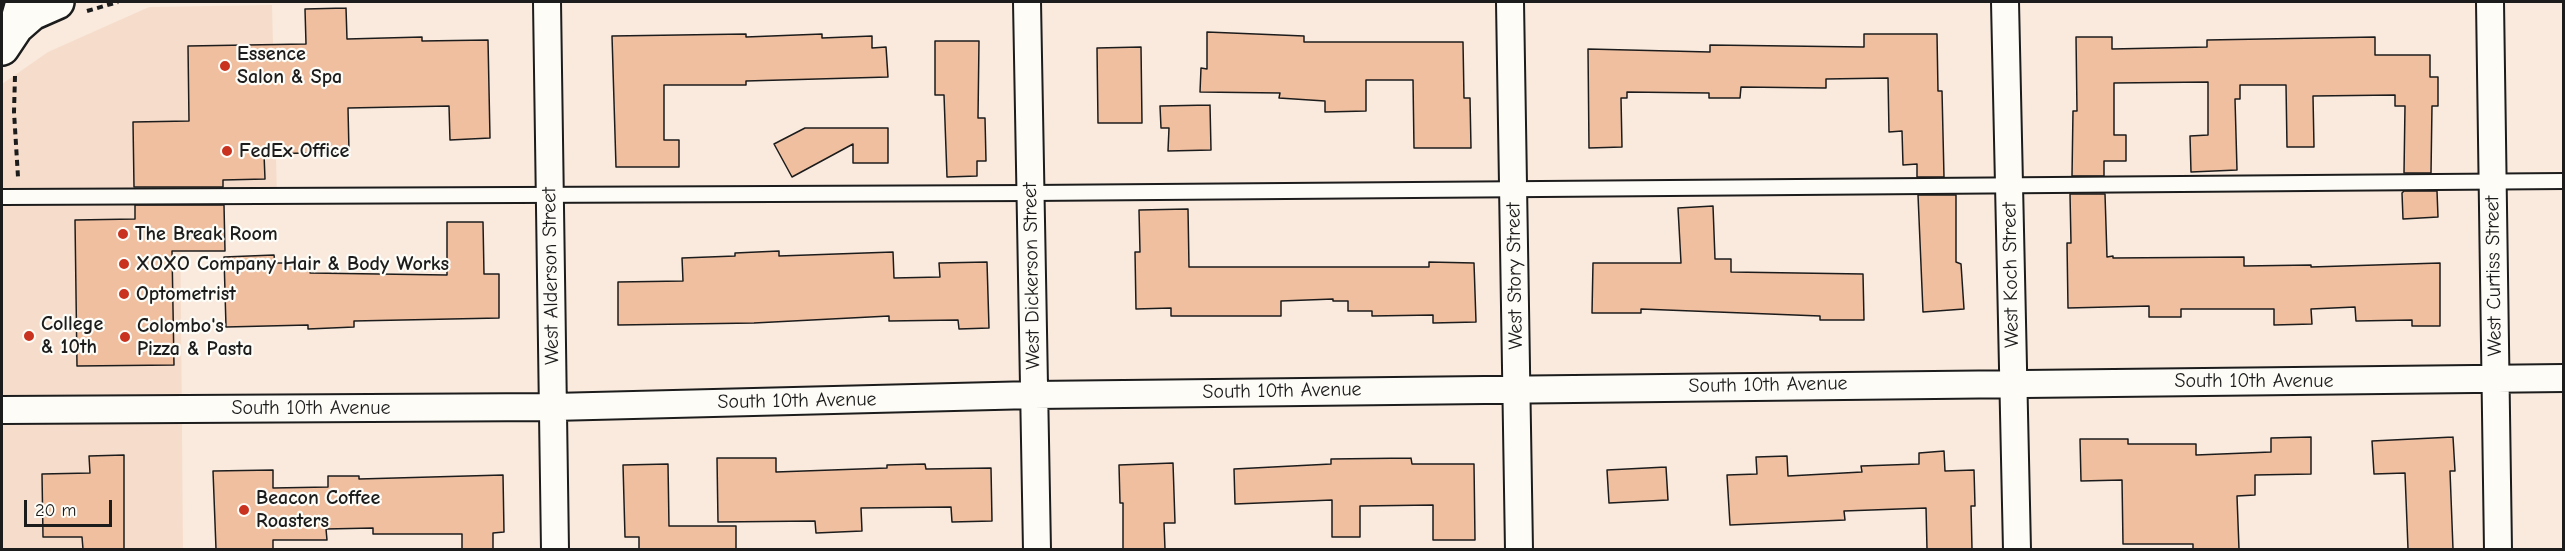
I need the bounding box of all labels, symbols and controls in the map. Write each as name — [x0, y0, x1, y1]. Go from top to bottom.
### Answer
place label: Essence Salon & Spa — [237, 42, 342, 89]
marker: Essence Salon & Spa — [218, 59, 232, 73]
place label: FedEx Office — [239, 139, 349, 163]
marker: FedEx Office — [220, 144, 234, 158]
street label: West Dickerson Street — [1018, 182, 1046, 370]
street label: West Alderson Street — [537, 187, 565, 365]
street label: West Curtiss Street — [2481, 195, 2507, 357]
street label: West Story Street — [1502, 202, 1528, 350]
street label: West Koch Street — [1998, 202, 2024, 348]
place label: The Break Room — [135, 222, 278, 246]
marker: The Break Room — [116, 227, 130, 241]
place label: XOXO Company Hair & Body Works — [136, 252, 449, 276]
marker: XOXO Company Hair & Body Works — [117, 257, 131, 271]
place label: Optometrist — [136, 282, 236, 306]
marker: Optometrist — [117, 287, 131, 301]
place label: College & 10th — [41, 312, 103, 359]
place label: Colombo's Pizza & Pasta — [137, 314, 253, 361]
marker: College & 10th — [22, 329, 36, 343]
marker: Colombo's Pizza & Pasta — [118, 330, 132, 344]
street label: South 10th Avenue — [2174, 369, 2334, 393]
street label: South 10th Avenue — [1688, 372, 1848, 398]
street label: South 10th Avenue — [1202, 378, 1362, 404]
street label: South 10th Avenue — [717, 388, 877, 414]
street label: South 10th Avenue — [231, 396, 391, 420]
place label: Beacon Coffee Roasters — [256, 486, 380, 533]
scale bar — [27, 488, 116, 526]
text: 20 m — [35, 500, 76, 521]
marker: Beacon Coffee Roasters — [237, 503, 251, 517]

